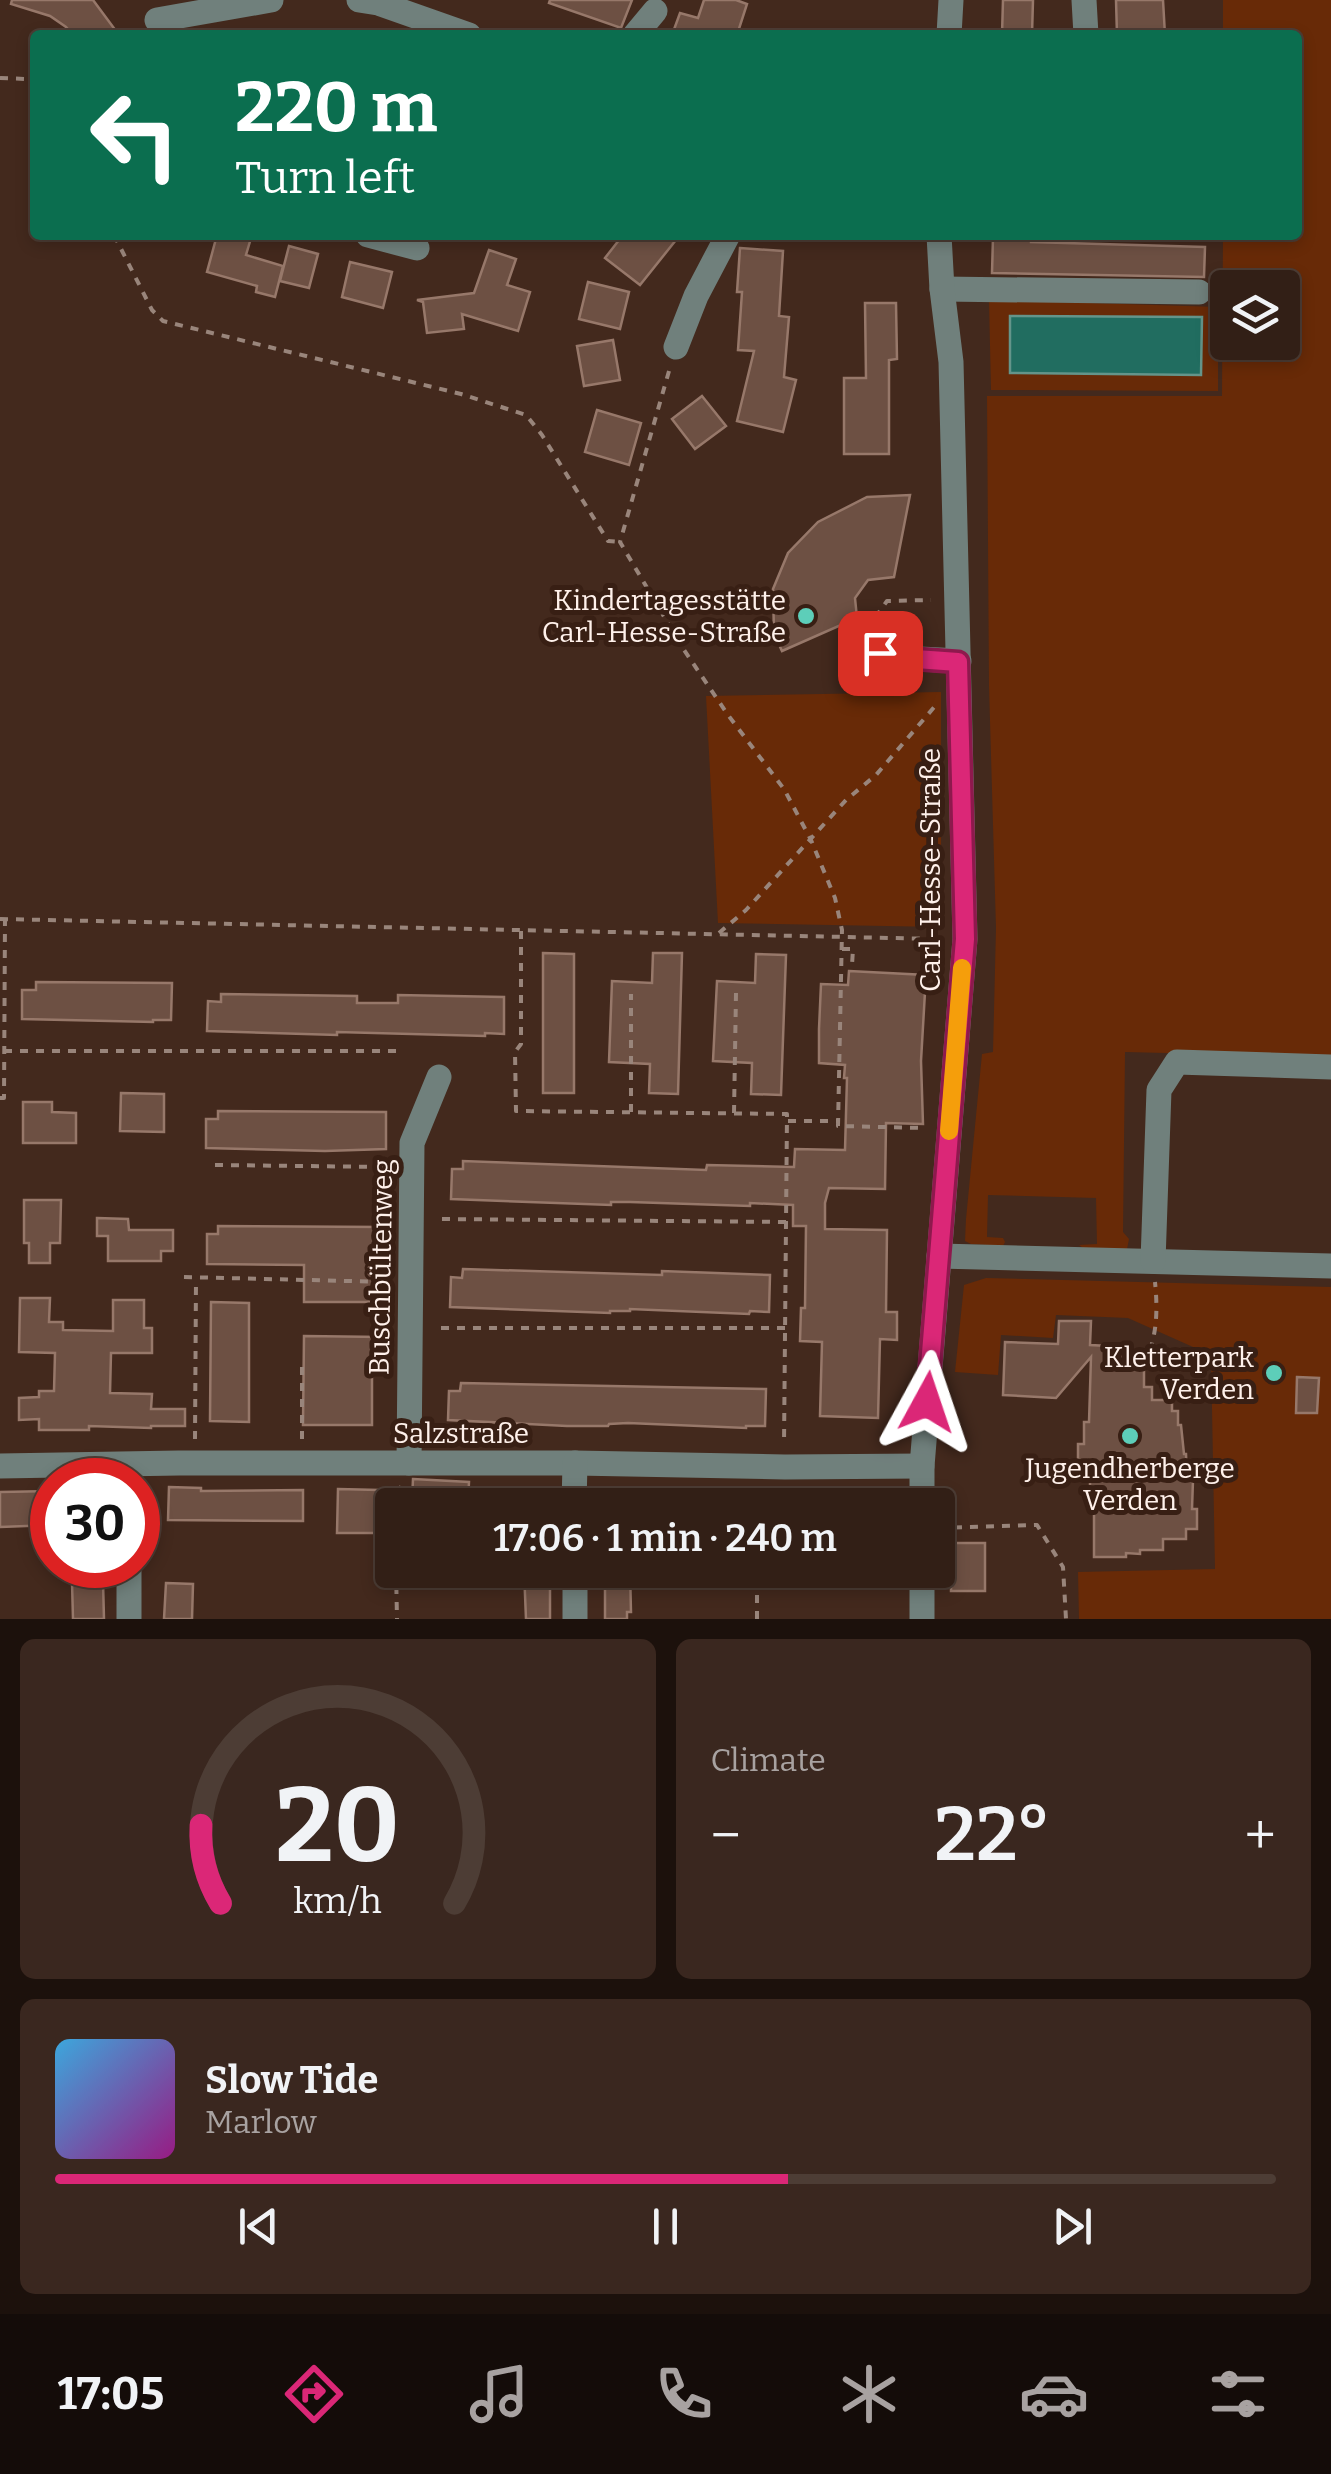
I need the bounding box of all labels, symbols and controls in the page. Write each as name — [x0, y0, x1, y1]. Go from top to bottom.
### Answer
text: 220 m — [235, 66, 438, 150]
icon: left — [70, 70, 200, 200]
text: Turn left — [235, 151, 415, 205]
map controls — [1210, 270, 1300, 360]
button: layers — [1210, 270, 1300, 360]
place label: Kindertagesstätte Carl-Hesse-Straße — [542, 584, 786, 649]
marker: Kindertagesstätte Carl-Hesse-Straße — [795, 605, 817, 627]
pin — [838, 611, 923, 696]
icon: arrive — [853, 626, 908, 681]
street label: Carl-Hesse-Straße — [914, 748, 947, 992]
street label: Buschbültenweg — [363, 1159, 399, 1375]
place label: Kletterpark Verden — [1104, 1341, 1254, 1406]
position arrow — [875, 1350, 979, 1454]
marker: Kletterpark Verden — [1263, 1362, 1285, 1384]
street label: Salzstraße — [393, 1417, 529, 1450]
marker: Jugendherberge Verden — [1119, 1425, 1141, 1447]
place label: Jugendherberge Verden — [1024, 1452, 1235, 1517]
speed limit sign: 30 — [30, 1458, 160, 1588]
text: 17:06 · 1 min · 240 m — [493, 1515, 837, 1561]
text: Climate — [711, 1741, 826, 1779]
text: 20 — [275, 1764, 400, 1889]
text: 22° — [934, 1790, 1051, 1880]
text: − — [711, 1803, 741, 1869]
text: + — [1245, 1803, 1276, 1869]
text: km/h — [294, 1880, 382, 1922]
text: Slow Tide — [205, 2057, 378, 2103]
text: Marlow — [205, 2103, 317, 2141]
icon: previous — [231, 2199, 286, 2254]
icon: pause — [638, 2199, 693, 2254]
icon: next — [1045, 2199, 1100, 2254]
icon: directions — [279, 2359, 349, 2429]
icon: music — [464, 2359, 534, 2429]
icon: phone — [649, 2359, 719, 2429]
icon: climate — [834, 2359, 904, 2429]
icon: car — [1019, 2359, 1089, 2429]
icon: filters — [1203, 2359, 1273, 2429]
text: 17:05 — [57, 2367, 164, 2421]

